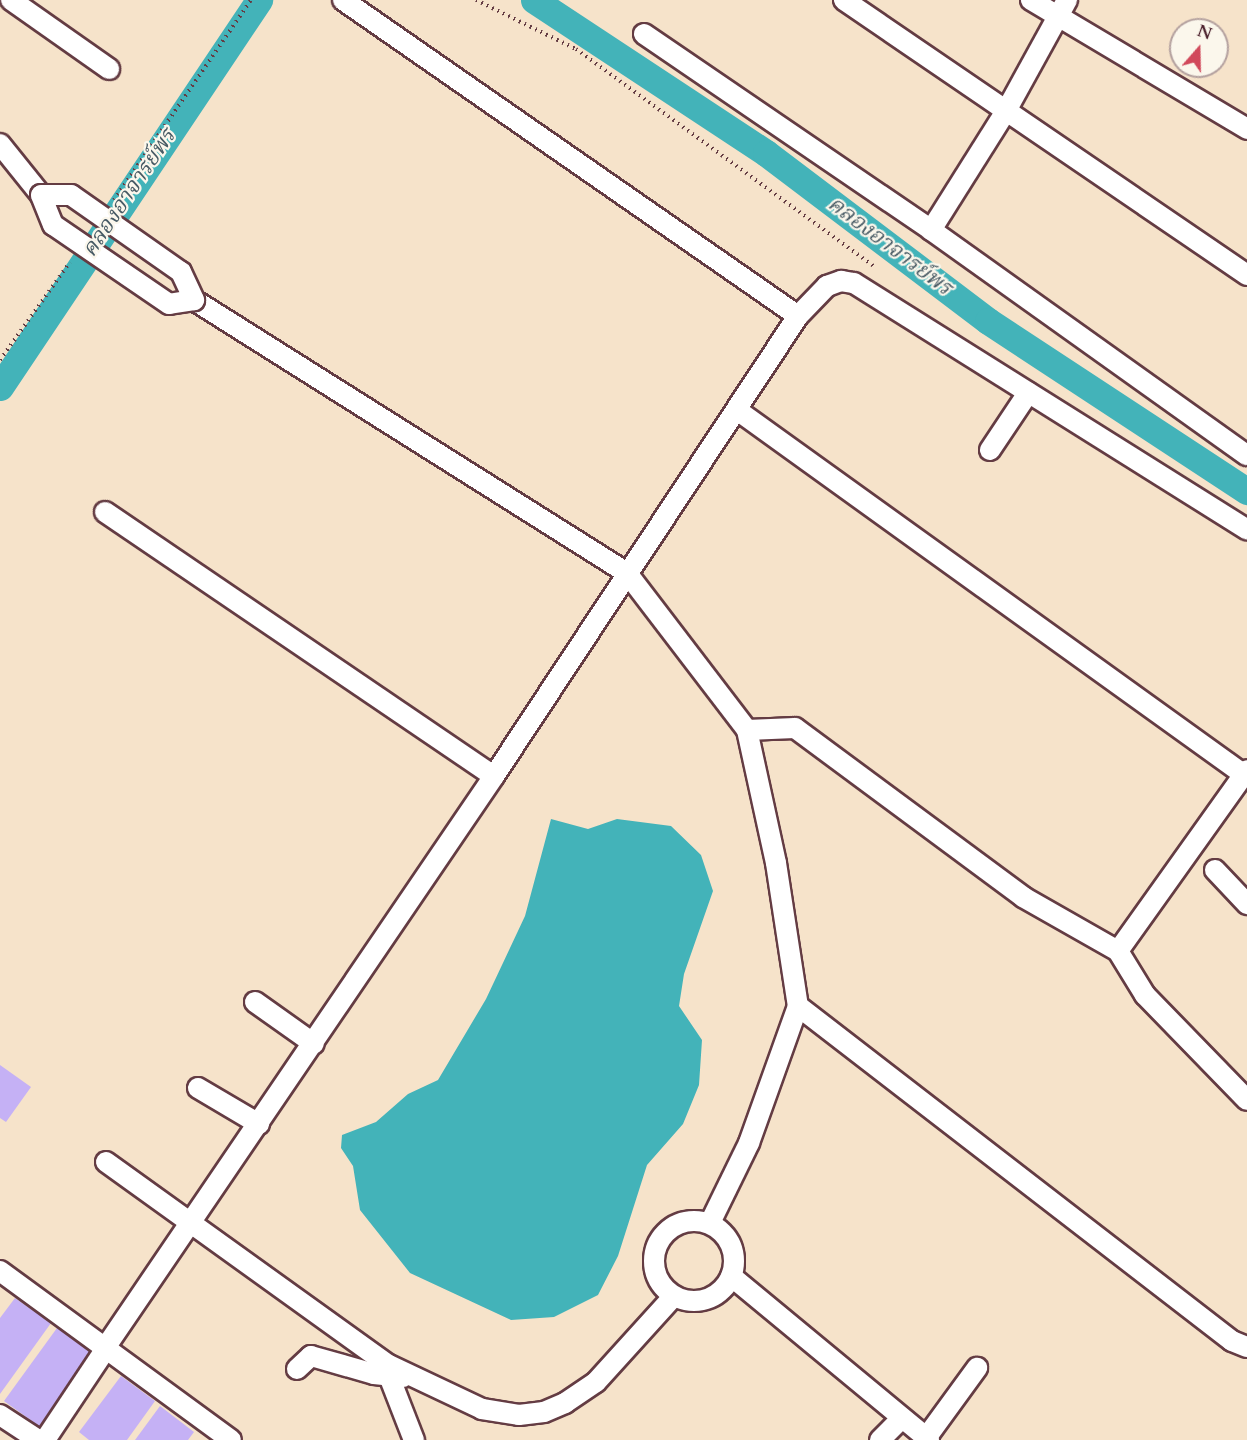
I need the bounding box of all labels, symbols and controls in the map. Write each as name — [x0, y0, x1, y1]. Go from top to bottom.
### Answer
north arrow — [1169, 18, 1229, 78]
text: N — [1194, 20, 1215, 46]
water label: คลองอาจารย์พร — [76, 124, 182, 262]
water label: คลองอาจารย์พร — [823, 191, 957, 301]

